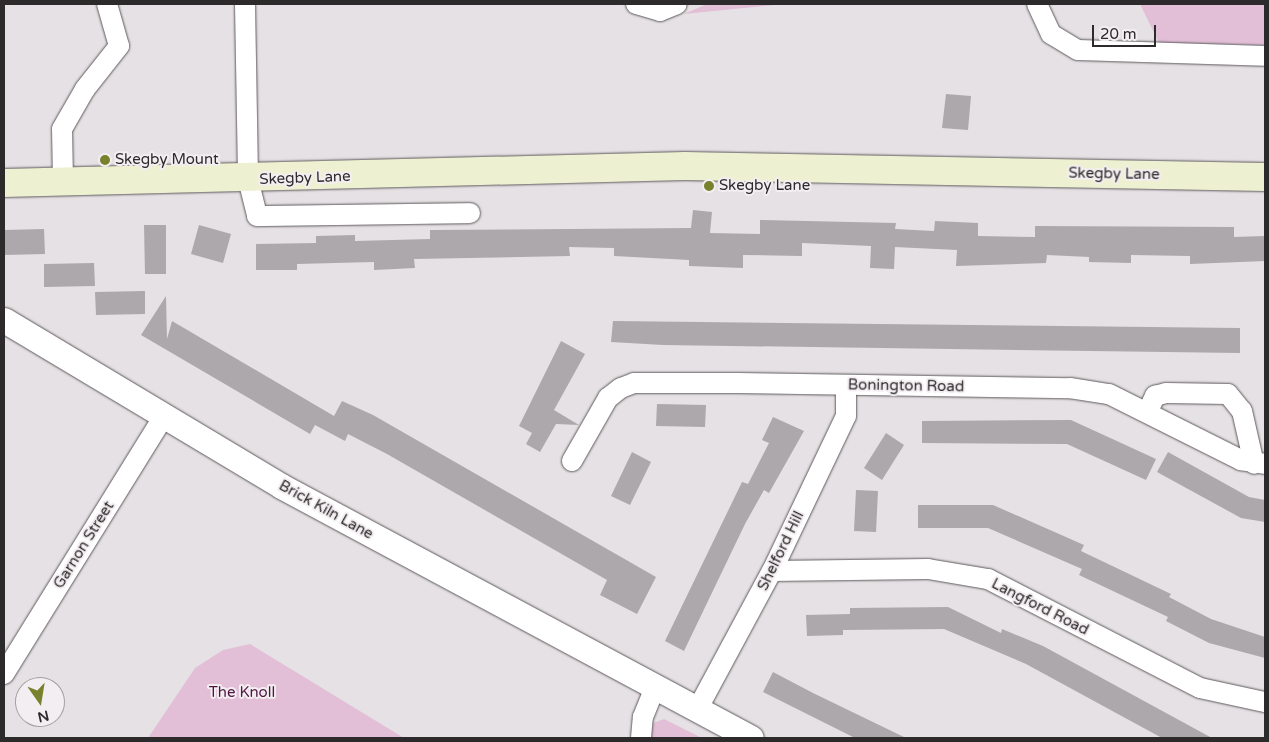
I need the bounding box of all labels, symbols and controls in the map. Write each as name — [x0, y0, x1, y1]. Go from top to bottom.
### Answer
scale bar — [1094, 15, 1158, 47]
text: 20 m — [1100, 25, 1137, 43]
place label: Skegby Mount — [115, 151, 219, 169]
marker: Skegby Mount — [99, 154, 111, 166]
street label: Skegby Lane — [1068, 164, 1160, 184]
street label: Skegby Lane — [259, 167, 351, 189]
place label: Skegby Lane — [719, 177, 810, 195]
marker: Skegby Lane — [703, 180, 715, 192]
street label: Bonington Road — [848, 376, 964, 396]
street label: Brick Kiln Lane — [276, 477, 376, 543]
street label: Garnon Street — [50, 498, 118, 592]
street label: Shelford Hill — [754, 508, 808, 594]
street label: Langford Road — [988, 575, 1092, 639]
north arrow — [15, 677, 65, 727]
park label: The Knoll — [209, 684, 275, 702]
text: N — [36, 707, 51, 726]

